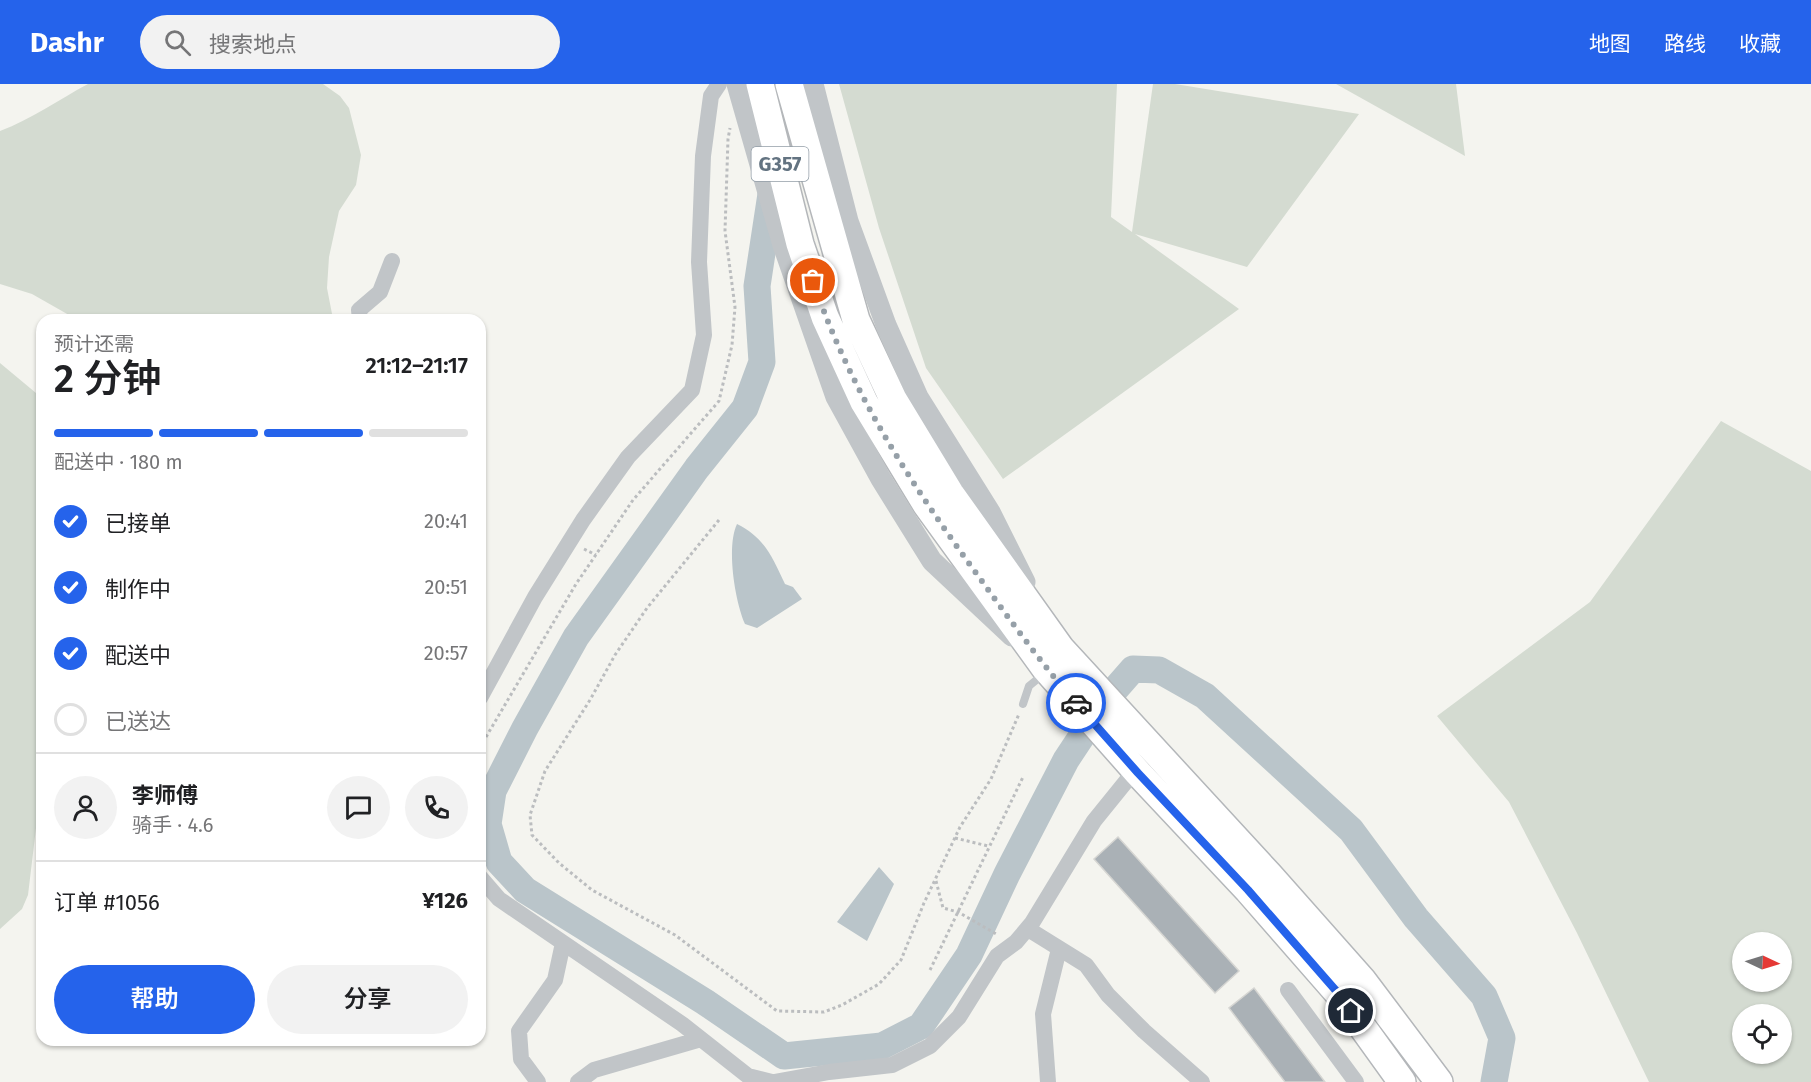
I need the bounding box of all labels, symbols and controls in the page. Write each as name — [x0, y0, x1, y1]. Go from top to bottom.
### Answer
search box — [140, 15, 560, 69]
text: Dashr — [30, 26, 104, 59]
icon: search — [161, 26, 194, 59]
text: 搜索地点 — [209, 31, 297, 58]
text: 地图 — [1589, 31, 1631, 57]
text: 路线 — [1664, 31, 1706, 57]
text: 收藏 — [1739, 31, 1781, 57]
road number: G357 — [752, 147, 808, 181]
pin — [787, 255, 838, 306]
icon: bag — [796, 264, 829, 297]
text: 预计还需 — [54, 332, 134, 356]
text: 21:12–21:17 — [366, 352, 468, 379]
text: 2 分钟 — [54, 356, 161, 402]
text: 配送中 · 180 m — [54, 450, 183, 474]
icon: check — [54, 505, 87, 538]
text: 20:41 — [424, 509, 468, 533]
text: 已接单 — [105, 510, 171, 537]
icon: check — [54, 571, 87, 604]
text: 20:51 — [424, 575, 468, 599]
text: 制作中 — [105, 576, 171, 603]
icon: check — [54, 637, 87, 670]
text: 20:57 — [424, 641, 468, 665]
text: 配送中 — [105, 642, 171, 669]
courier — [1046, 673, 1106, 733]
icon: car — [1060, 687, 1093, 720]
text: 已送达 — [105, 708, 171, 735]
button: person — [54, 776, 117, 839]
button: chat — [327, 776, 390, 839]
button: phone — [405, 776, 468, 839]
text: 李师傅 — [132, 782, 198, 809]
text: 骑手 · 4.6 — [132, 813, 213, 837]
text: ¥126 — [422, 887, 468, 914]
text: 订单 #1056 — [54, 889, 160, 916]
north arrow — [1732, 932, 1792, 992]
map controls — [1732, 932, 1792, 1064]
button: 帮助 — [54, 965, 255, 1034]
button: 分享 — [267, 965, 468, 1034]
pin — [1325, 985, 1376, 1036]
icon: home — [1334, 994, 1367, 1027]
button: locate — [1732, 1004, 1792, 1064]

